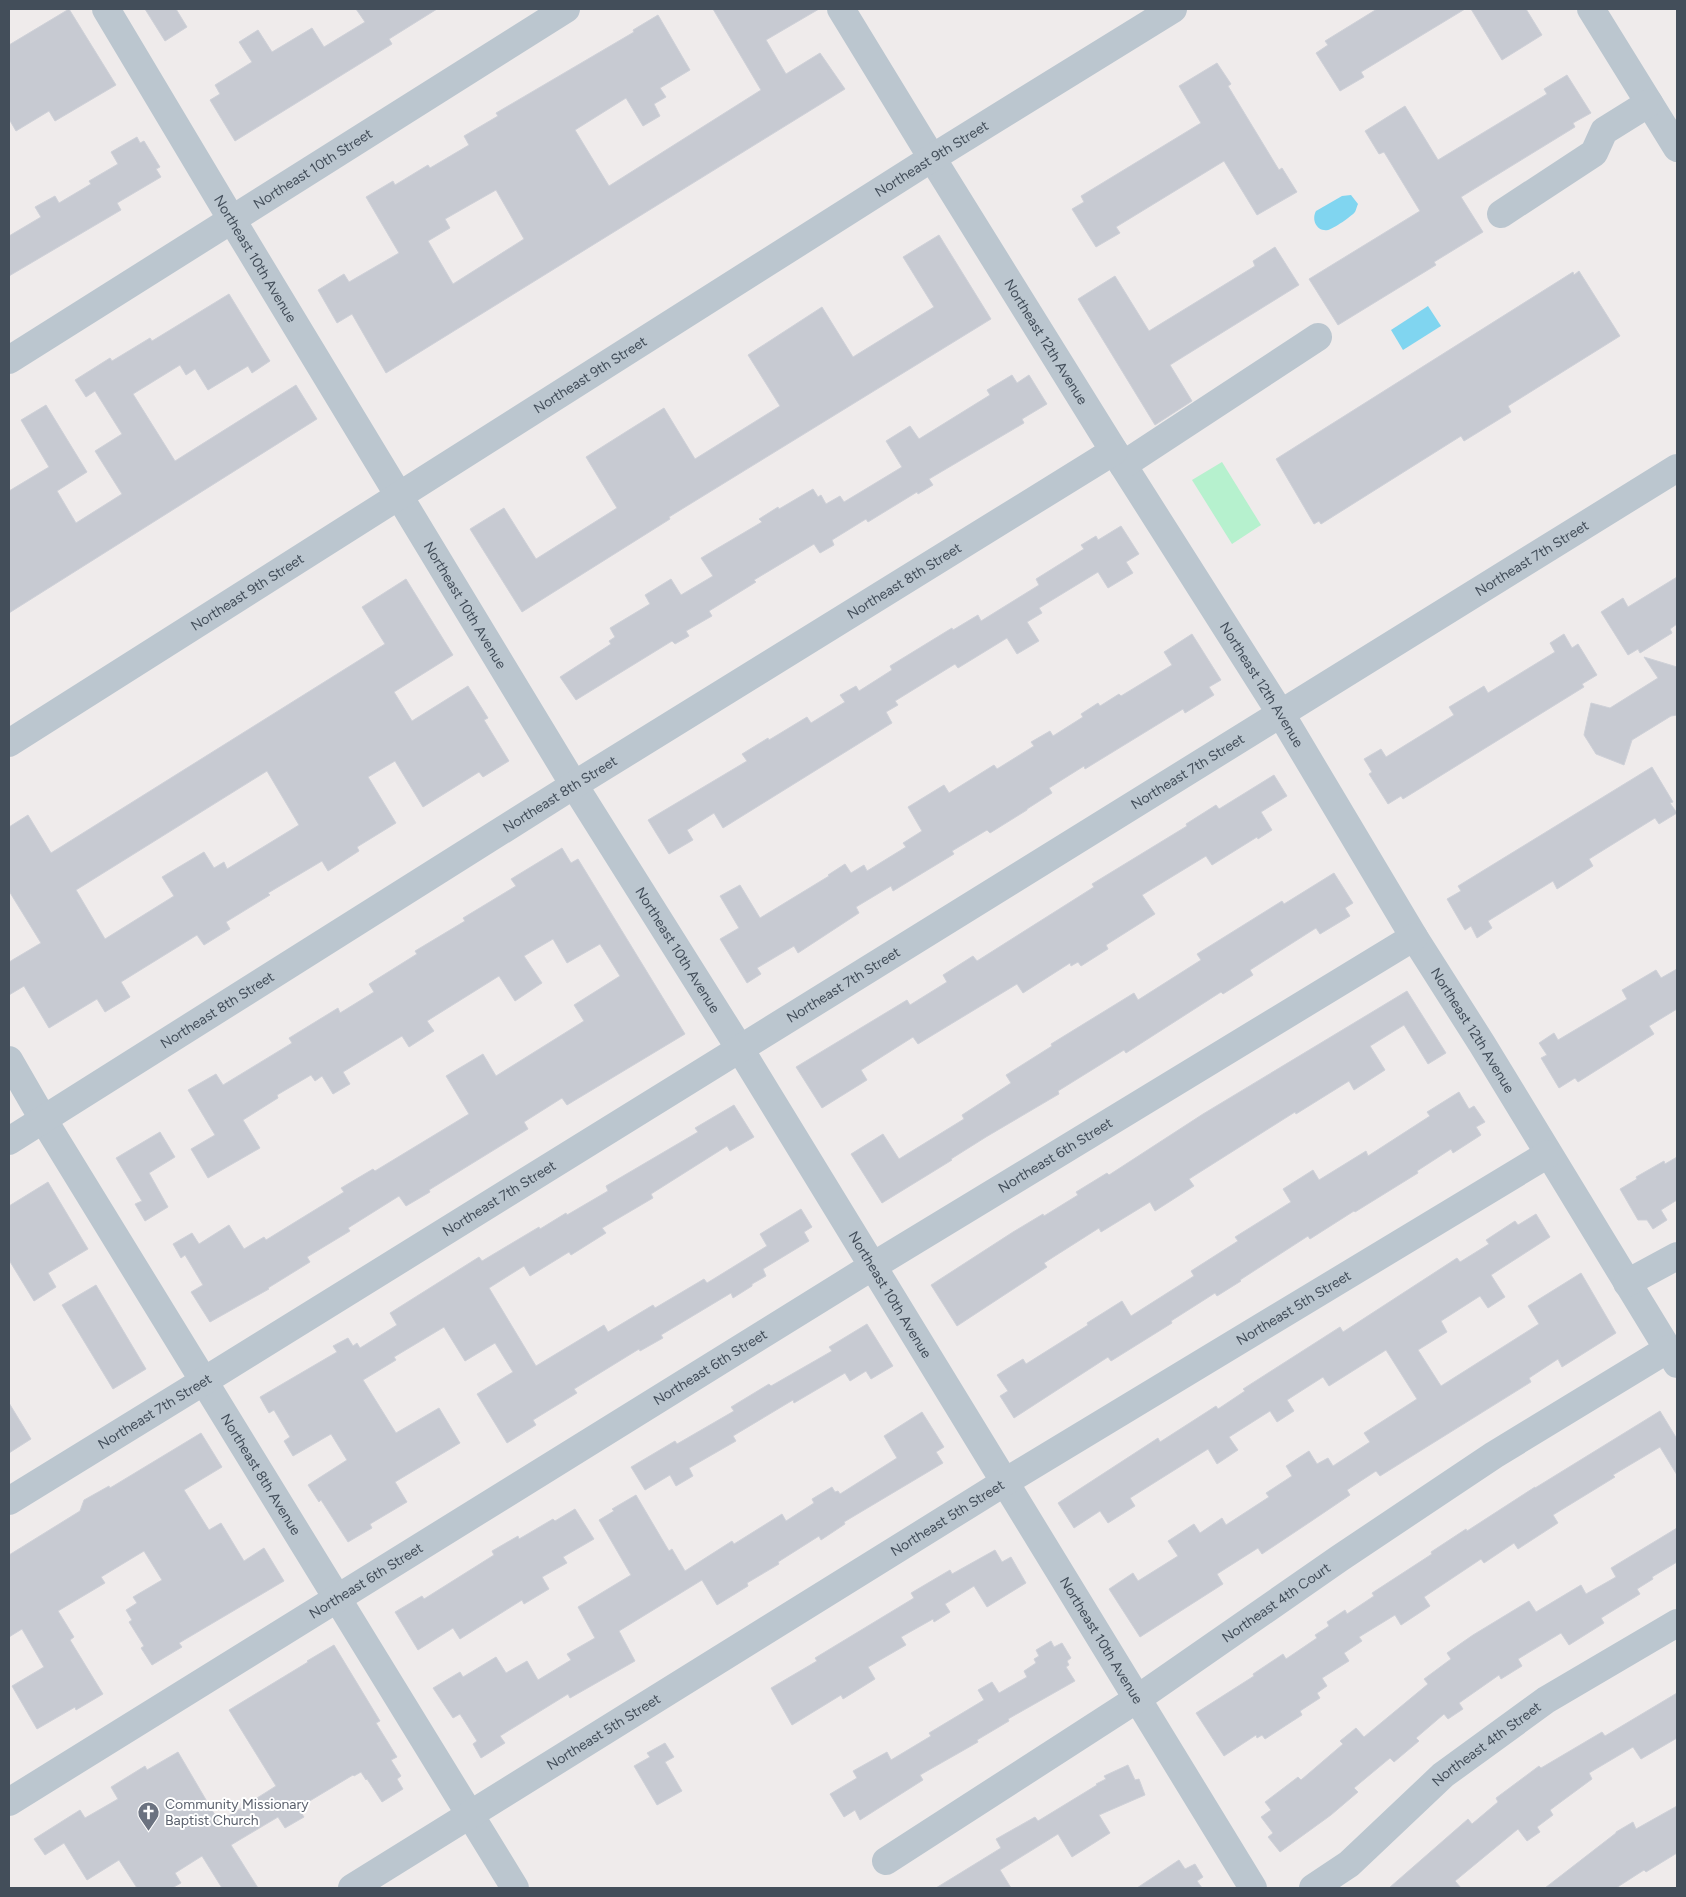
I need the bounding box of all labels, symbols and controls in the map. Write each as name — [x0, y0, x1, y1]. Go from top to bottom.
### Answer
street label: Northeast 9th Street — [872, 117, 991, 201]
street label: Northeast 10th Street — [250, 125, 375, 212]
street label: Northeast 10th Avenue — [211, 192, 301, 326]
street label: Northeast 12th Avenue — [1001, 276, 1092, 408]
street label: Northeast 9th Street — [530, 333, 650, 417]
street label: Northeast 7th Street — [1472, 517, 1592, 600]
street label: Northeast 10th Avenue — [420, 538, 510, 672]
street label: Northeast 8th Street — [844, 539, 964, 623]
street label: Northeast 9th Street — [187, 550, 307, 634]
street label: Northeast 12th Avenue — [1216, 619, 1308, 751]
street label: Northeast 7th Street — [1128, 730, 1247, 813]
street label: Northeast 8th Street — [500, 752, 620, 836]
street label: Northeast 10th Avenue — [632, 884, 724, 1016]
street label: Northeast 7th Street — [783, 943, 903, 1026]
street label: Northeast 12th Avenue — [1427, 965, 1518, 1096]
street label: Northeast 8th Street — [157, 968, 277, 1052]
street label: Northeast 6th Street — [995, 1114, 1115, 1196]
street label: Northeast 7th Street — [439, 1157, 559, 1240]
street label: Northeast 10th Avenue — [845, 1228, 936, 1362]
street label: Northeast 5th Street — [1233, 1267, 1354, 1349]
street label: Northeast 6th Street — [650, 1325, 770, 1409]
street label: Northeast 7th Street — [95, 1370, 215, 1453]
street label: Northeast 8th Avenue — [217, 1410, 305, 1538]
street label: Northeast 5th Street — [887, 1476, 1007, 1560]
street label: Northeast 6th Street — [306, 1539, 426, 1622]
street label: Northeast 4th Court — [1218, 1559, 1334, 1646]
street label: Northeast 10th Avenue — [1056, 1574, 1147, 1707]
street label: Northeast 5th Street — [543, 1690, 663, 1773]
street label: Northeast 4th Street — [1428, 1698, 1544, 1790]
place label: Community Missionary Baptist Church — [165, 1796, 309, 1829]
church icon: Community Missionary Baptist Church — [137, 1800, 161, 1831]

